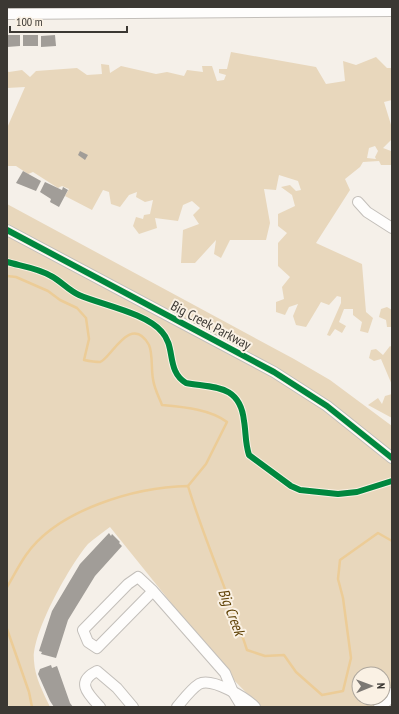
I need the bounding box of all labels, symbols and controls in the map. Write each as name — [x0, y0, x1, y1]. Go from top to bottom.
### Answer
scale bar — [10, 8, 127, 34]
text: 100 m — [16, 14, 43, 29]
street label: Big Creek Parkway — [168, 296, 255, 354]
water label: Big Creek — [214, 586, 250, 640]
north arrow — [351, 666, 391, 706]
text: N — [374, 683, 388, 689]

